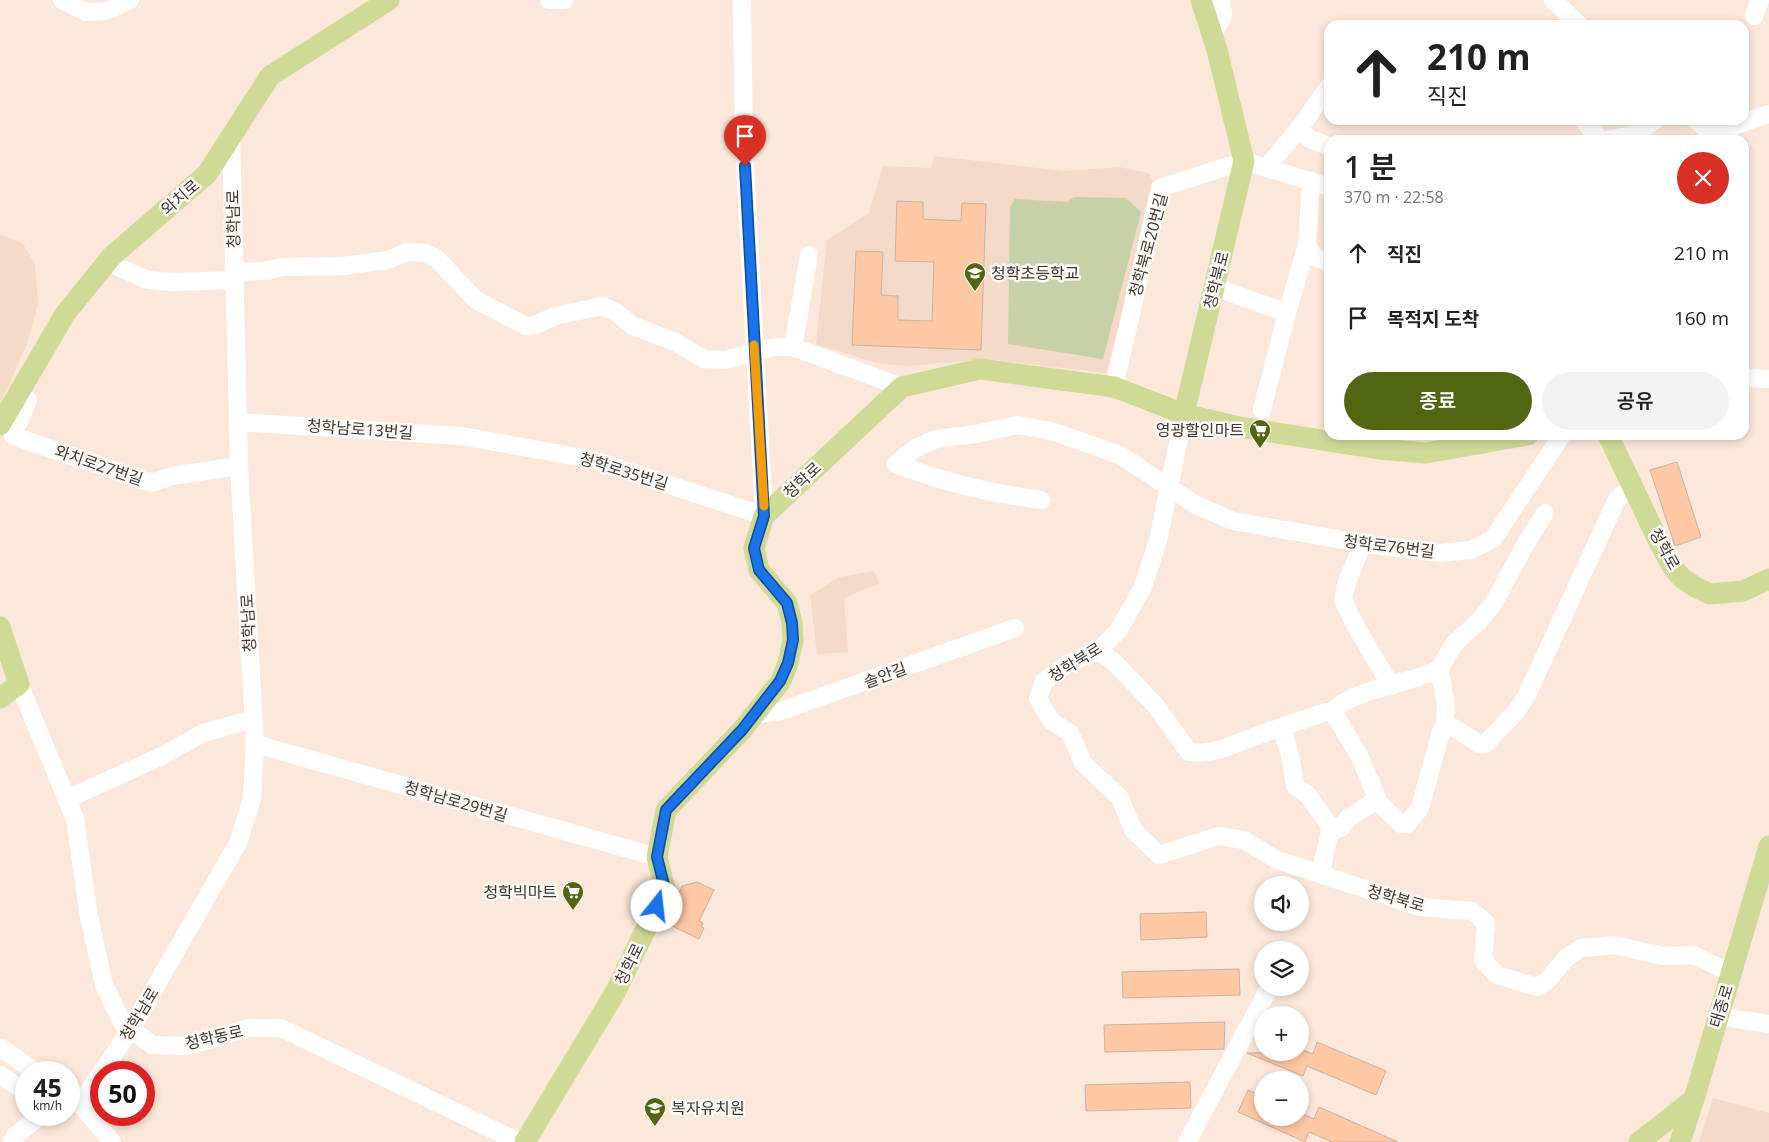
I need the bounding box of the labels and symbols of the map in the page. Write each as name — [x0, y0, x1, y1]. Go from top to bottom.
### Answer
pin — [724, 115, 766, 166]
street label: 와치로 — [156, 174, 204, 220]
street label: 청학남로 — [221, 189, 245, 249]
street label: 청학북로20번길 — [1124, 191, 1172, 299]
street label: 청학북로 — [1198, 249, 1234, 311]
school or university icon: 청학초등학교 — [963, 261, 987, 292]
place label: 청학초등학교 — [991, 262, 1079, 284]
street label: 청학남로13번길 — [306, 414, 414, 444]
supermarket icon: 영광할인마트 — [1248, 418, 1272, 449]
place label: 영광할인마트 — [1156, 419, 1244, 441]
street label: 와치로27번길 — [52, 440, 146, 490]
street label: 청학로35번길 — [577, 447, 671, 495]
street label: 청학로 — [778, 457, 826, 503]
street label: 청학로 — [1645, 524, 1685, 574]
street label: 청학로76번길 — [1342, 529, 1436, 563]
street label: 청학남로 — [235, 593, 261, 653]
street label: 청학북로 — [1044, 637, 1106, 687]
street label: 솔안길 — [860, 657, 910, 693]
street label: 청학남로29번길 — [402, 776, 510, 826]
position arrow — [630, 879, 682, 931]
street label: 청학북로 — [1365, 879, 1428, 917]
supermarket icon: 청학빅마트 — [561, 880, 585, 911]
place label: 청학빅마트 — [483, 881, 557, 903]
street label: 청학로 — [609, 939, 649, 989]
street label: 태종로 — [1704, 981, 1738, 1030]
street label: 청학남로 — [114, 983, 164, 1045]
street label: 청학동로 — [183, 1020, 245, 1054]
speed limit sign: 50 — [90, 1061, 155, 1126]
school or university icon: 복자유치원 — [643, 1096, 667, 1127]
place label: 복자유치원 — [671, 1097, 745, 1119]

